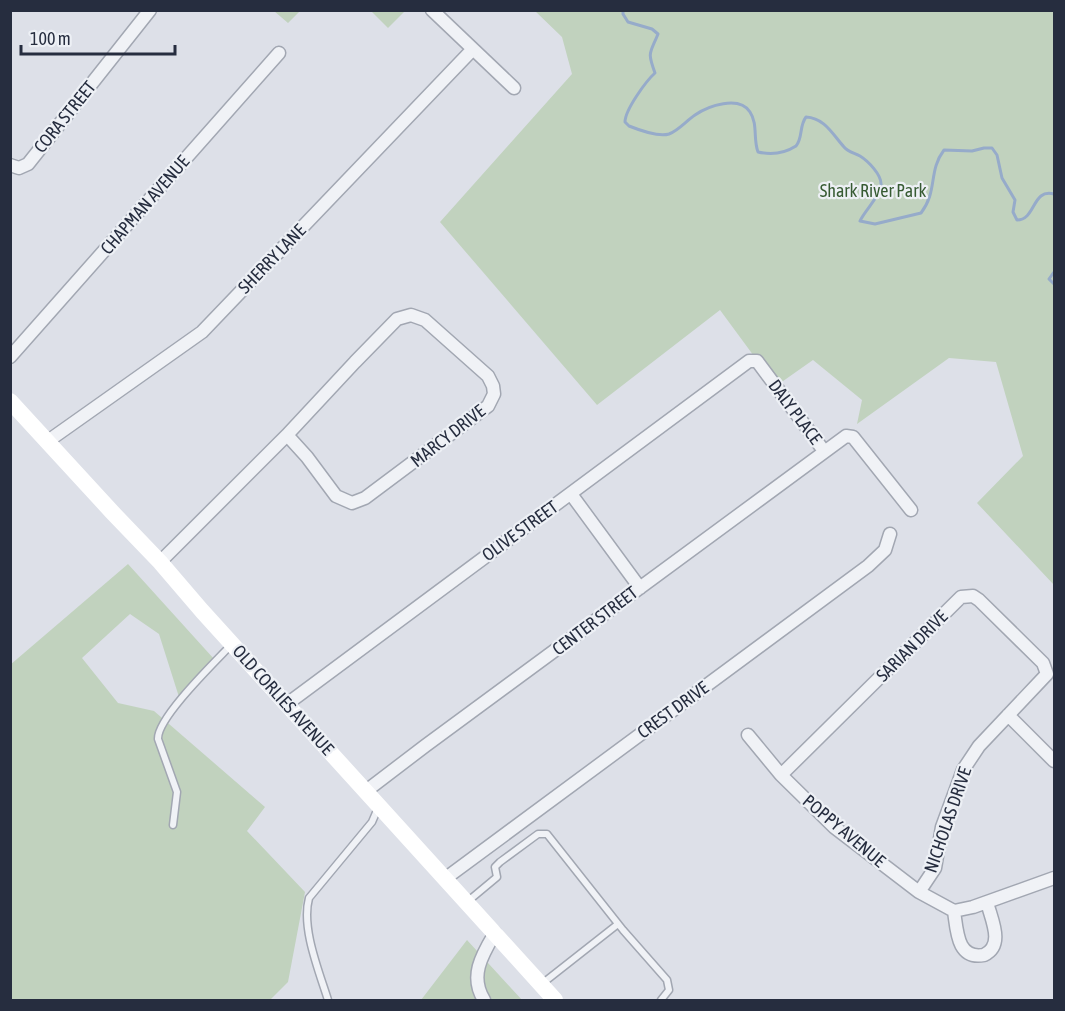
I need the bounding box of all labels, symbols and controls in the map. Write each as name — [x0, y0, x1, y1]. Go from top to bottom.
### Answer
scale bar — [21, 18, 176, 56]
text: 100 m — [30, 28, 71, 49]
street label: CORA STREET — [29, 76, 100, 157]
street label: CHAPMAN AVENUE — [96, 151, 193, 258]
park label: Shark River Park — [820, 180, 926, 201]
street label: SHERRY LANE — [234, 219, 310, 298]
street label: DALY PLACE — [764, 375, 827, 448]
street label: MARCY DRIVE — [406, 400, 489, 471]
street label: OLIVE STREET — [478, 496, 562, 565]
street label: CENTER STREET — [548, 582, 641, 659]
street label: SARIAN DRIVE — [872, 605, 952, 686]
street label: OLD CORLIES AVENUE — [229, 640, 338, 759]
street label: CREST DRIVE — [633, 677, 713, 742]
street label: NICHOLAS DRIVE — [920, 764, 976, 875]
street label: POPPY AVENUE — [799, 790, 890, 871]

